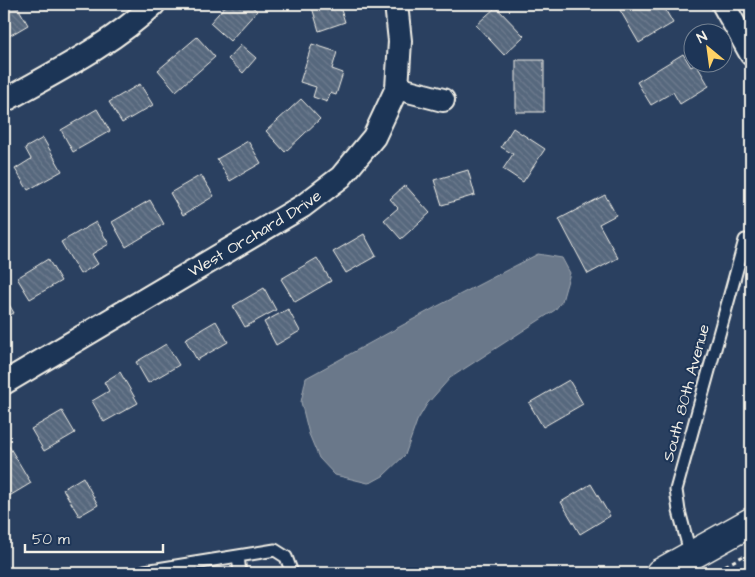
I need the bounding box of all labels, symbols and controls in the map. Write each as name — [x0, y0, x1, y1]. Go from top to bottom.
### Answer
north arrow — [682, 22, 732, 72]
text: N — [693, 27, 711, 48]
street label: West Orchard Drive — [184, 184, 326, 283]
street label: South 80th Avenue — [657, 322, 715, 464]
scale bar — [25, 522, 162, 554]
text: 50 m — [32, 529, 70, 550]

